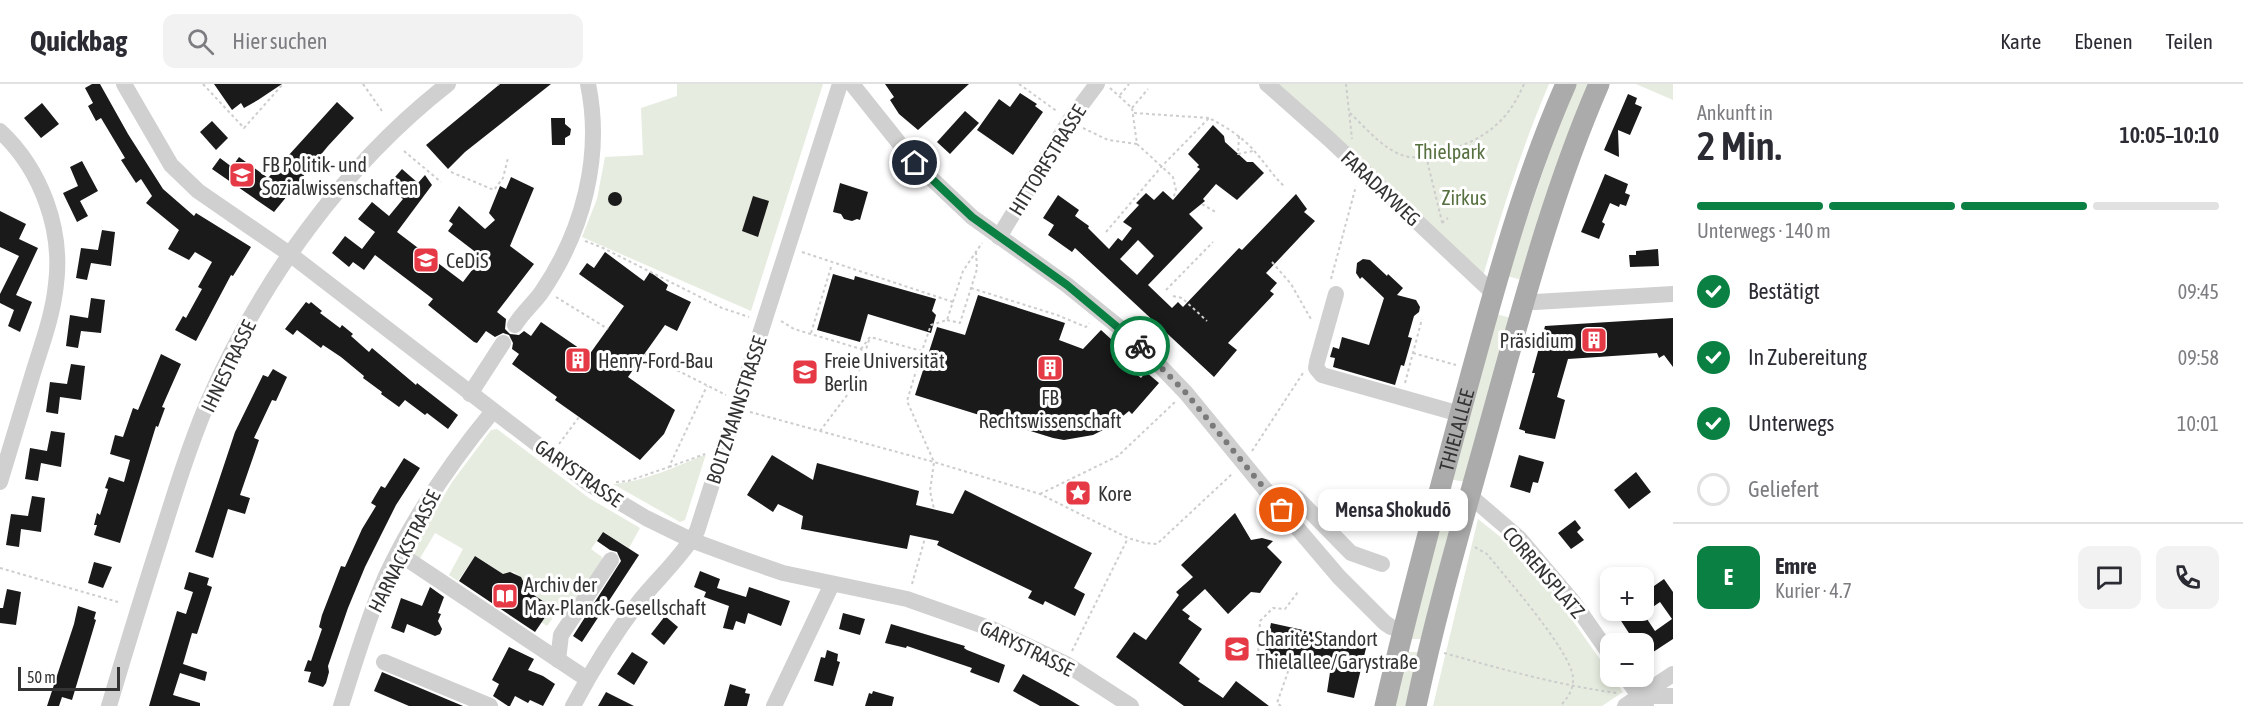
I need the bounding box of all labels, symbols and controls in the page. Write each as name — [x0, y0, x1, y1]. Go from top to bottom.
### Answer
search box — [163, 14, 583, 68]
text: Quickbag — [30, 25, 127, 57]
icon: search — [184, 25, 217, 58]
text: Hier suchen — [232, 28, 328, 54]
text: Karte — [2000, 29, 2041, 53]
text: Ebenen — [2074, 29, 2133, 53]
text: Teilen — [2166, 29, 2213, 53]
street label: HITTORFSTRASSE — [1004, 100, 1090, 219]
text: Ankunft in — [1697, 101, 1773, 124]
text: 10:05–10:10 — [2119, 122, 2219, 148]
text: 2 Min. — [1697, 124, 1782, 168]
pin — [889, 137, 940, 188]
park label: Thielpark — [1415, 140, 1485, 163]
icon: home — [898, 146, 931, 179]
street label: FARADAYWEG — [1337, 146, 1425, 230]
place label: FB Politik- und Sozialwissenschaften — [262, 153, 419, 199]
school or university icon: FB Politik- und Sozialwissenschaften — [227, 160, 257, 190]
park label: Zirkus — [1441, 186, 1487, 209]
text: Unterwegs · 140 m — [1697, 219, 1831, 242]
school or university icon: CeDiS — [411, 245, 441, 275]
place label: CeDiS — [446, 249, 488, 272]
icon: check — [1697, 275, 1730, 308]
text: Bestätigt — [1748, 278, 1820, 304]
text: 09:45 — [2178, 280, 2219, 303]
street label: IHNESTRASSE — [196, 316, 260, 416]
courier — [1110, 316, 1170, 376]
building icon: Präsidium — [1579, 325, 1609, 355]
place label: Präsidium — [1500, 329, 1574, 352]
icon: bike — [1124, 330, 1157, 363]
street label: BOLTZMANNSTRASSE — [701, 333, 771, 487]
icon: check — [1697, 341, 1730, 374]
text: In Zubereitung — [1748, 344, 1867, 370]
building icon: Henry-Ford-Bau — [563, 345, 593, 375]
text: 09:58 — [2178, 346, 2219, 369]
place label: Henry-Ford-Bau — [598, 349, 713, 372]
place label: Freie Universität Berlin — [824, 349, 945, 395]
building icon: FB Rechtswissenschaft — [1035, 353, 1065, 383]
school or university icon: Freie Universität Berlin — [790, 357, 820, 387]
place label: FB Rechtswissenschaft — [978, 386, 1122, 432]
street label: THIELALLEE — [1434, 386, 1478, 474]
icon: check — [1697, 407, 1730, 440]
text: Unterwegs — [1748, 410, 1834, 436]
text: 10:01 — [2177, 412, 2219, 435]
street label: GARYSTRASSE — [531, 434, 628, 512]
text: Geliefert — [1748, 476, 1819, 502]
place icon: Kore — [1063, 478, 1093, 508]
place label: Kore — [1098, 482, 1132, 505]
pin — [1256, 484, 1307, 535]
street label: HARNACKSTRASSE — [363, 486, 445, 616]
callout: Mensa Shokudō — [1318, 489, 1468, 531]
icon: bag — [1265, 493, 1298, 526]
text: Mensa Shokudō — [1335, 498, 1451, 521]
street label: CORRENSPLATZ — [1498, 522, 1590, 622]
button: chat — [2078, 546, 2141, 609]
button: phone — [2156, 546, 2219, 609]
text: Emre — [1775, 553, 1817, 579]
text: E — [1724, 564, 1733, 590]
map controls — [1600, 567, 1654, 687]
button: + — [1600, 567, 1654, 621]
place label: Archiv der Max-Planck-Gesellschaft — [524, 573, 706, 619]
text: Kurier · 4.7 — [1775, 579, 1852, 602]
library icon: Archiv der Max-Planck-Gesellschaft — [490, 581, 520, 611]
street label: GARYSTRASSE — [976, 615, 1078, 681]
place label: Charité-Standort Thielallee/Garystraße — [1256, 627, 1418, 673]
button: − — [1600, 633, 1654, 687]
school or university icon: Charité-Standort Thielallee/Garystraße — [1222, 634, 1252, 664]
scale bar — [18, 664, 120, 692]
text: 50 m — [27, 668, 56, 686]

